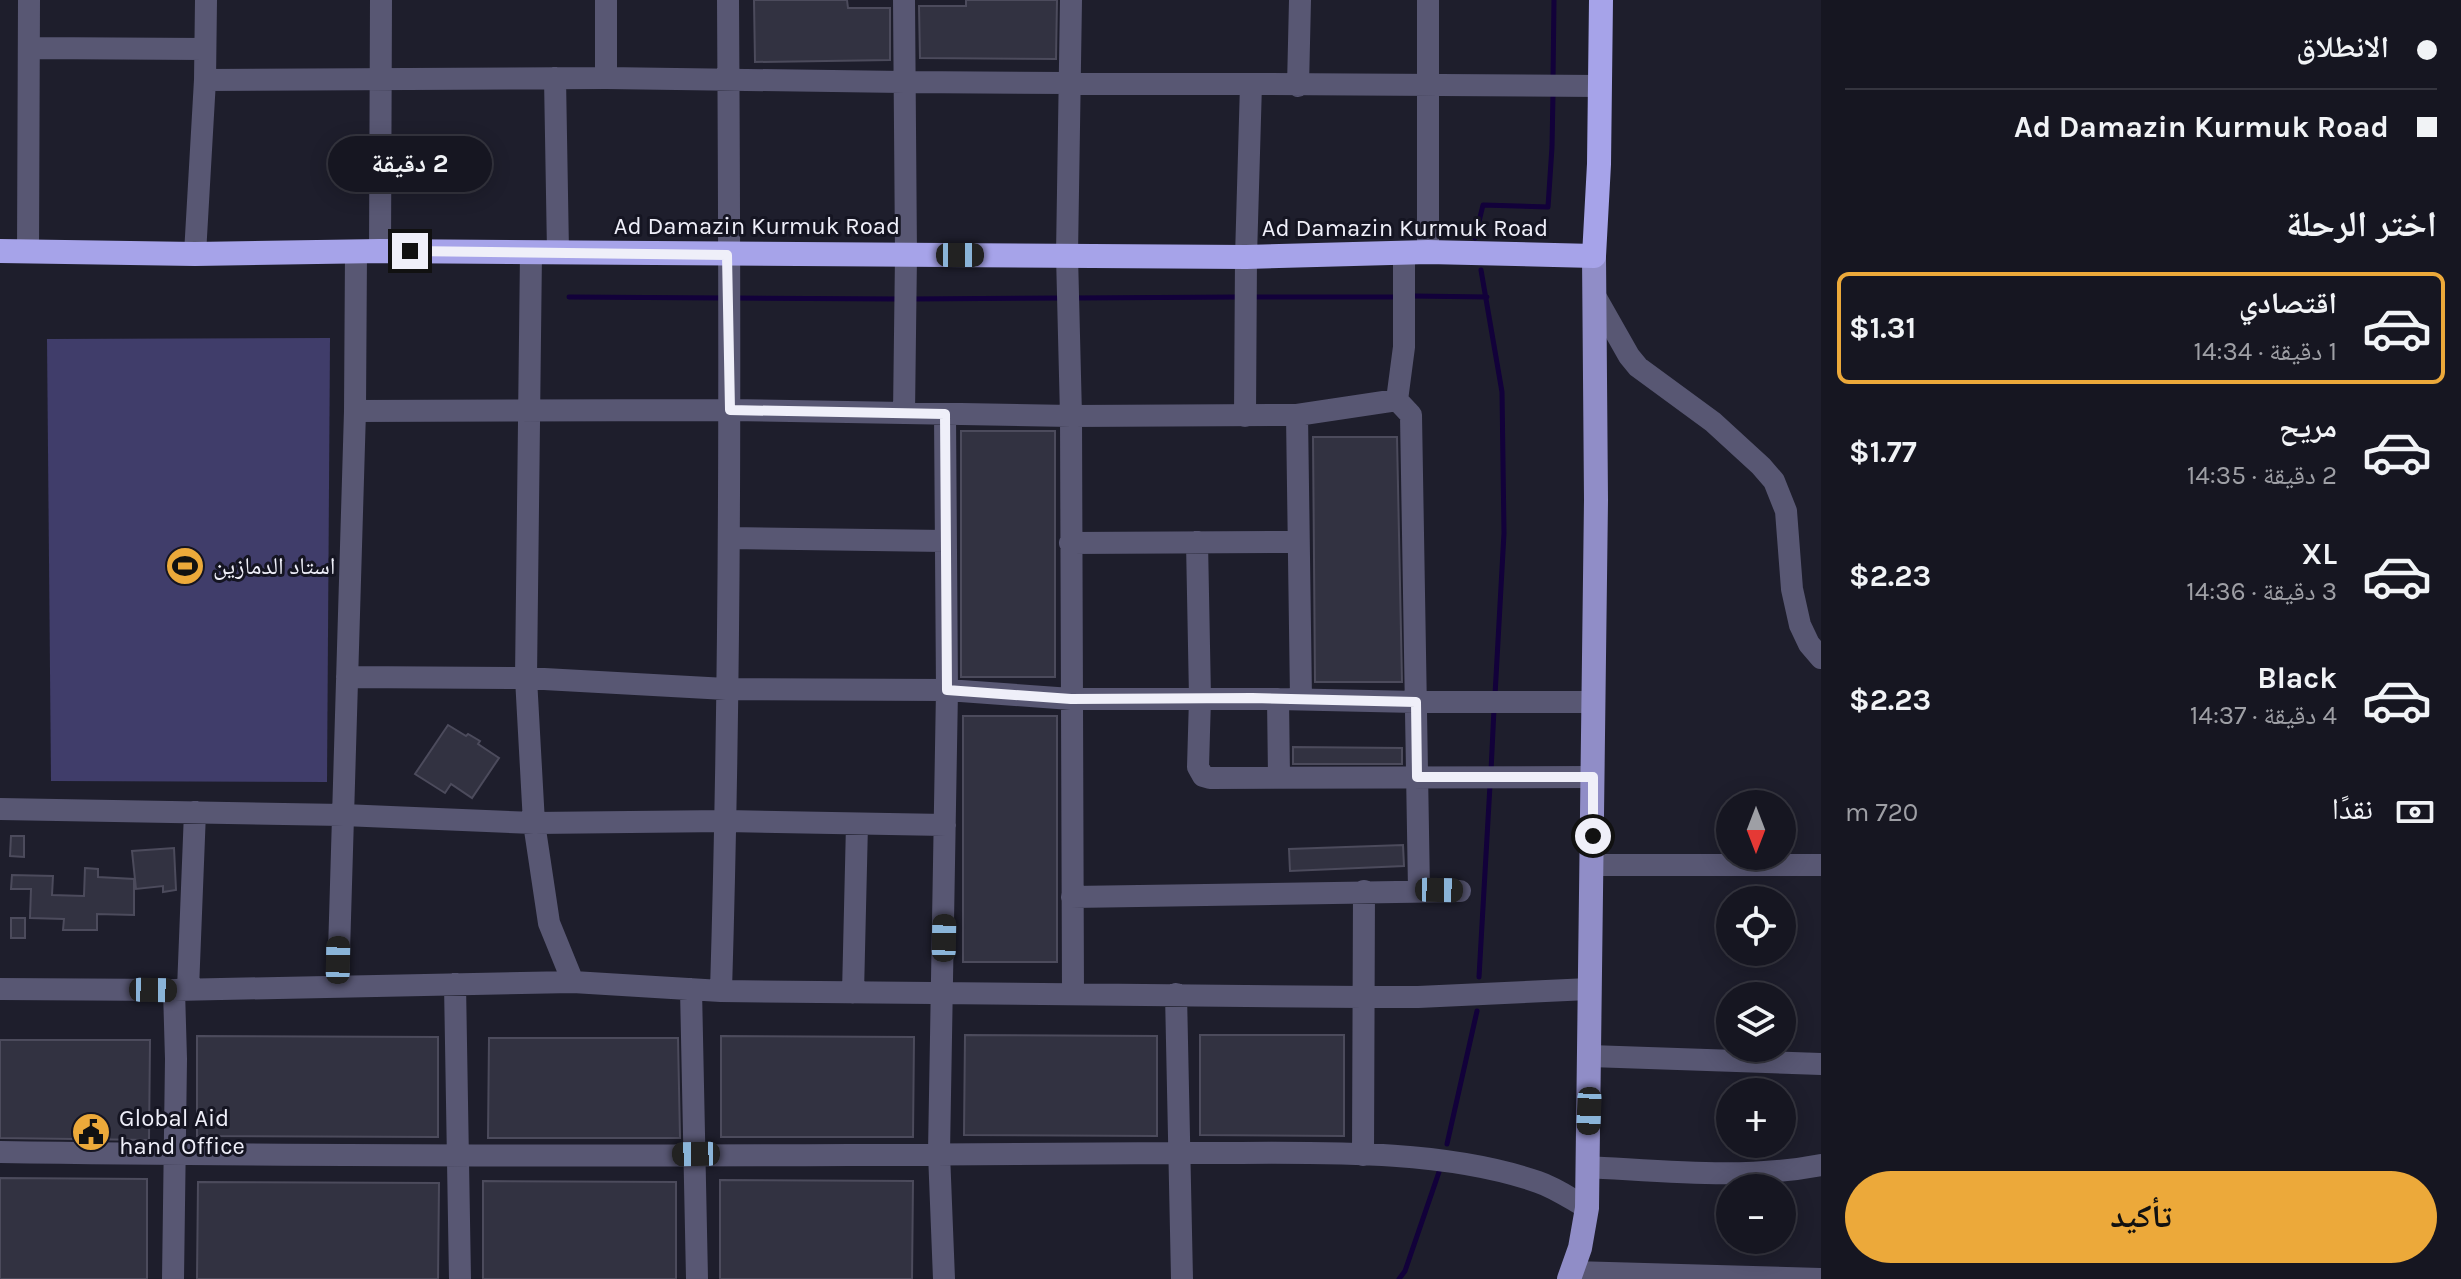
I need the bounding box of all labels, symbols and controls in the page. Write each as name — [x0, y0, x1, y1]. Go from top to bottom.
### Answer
text: الانطلاق — [2296, 29, 2389, 65]
text: Ad Damazin Kurmuk Road — [2014, 109, 2389, 145]
callout: 2 دقيقة — [328, 135, 492, 191]
text: 2 دقيقة — [372, 148, 448, 179]
text: اختر الرحلة — [2286, 203, 2437, 245]
street label: Ad Damazin Kurmuk Road — [614, 212, 900, 240]
street label: Ad Damazin Kurmuk Road — [1262, 214, 1548, 242]
route end — [392, 233, 428, 269]
car — [936, 243, 984, 267]
text: اقتصادي — [2239, 285, 2337, 321]
icon: car — [2361, 292, 2433, 364]
text: $1.31 — [1849, 310, 1916, 346]
text: 1 دقيقة · 14:34 — [2193, 336, 2337, 367]
text: مريح — [2279, 409, 2337, 445]
icon: car — [2361, 416, 2433, 488]
text: $1.77 — [1849, 434, 1917, 470]
text: 2 دقيقة · 14:35 — [2187, 460, 2337, 491]
text: XL — [2302, 536, 2337, 572]
icon: car — [2361, 540, 2433, 612]
sports icon: استاد الدمازين — [164, 545, 206, 587]
place label: استاد الدمازين — [213, 552, 336, 580]
text: $2.23 — [1849, 558, 1931, 594]
text: 3 دقيقة · 14:36 — [2186, 576, 2337, 607]
text: Black — [2257, 660, 2337, 696]
icon: car — [2361, 664, 2433, 736]
text: $2.23 — [1849, 682, 1931, 718]
text: 4 دقيقة · 14:37 — [2190, 700, 2337, 731]
north arrow — [1716, 790, 1796, 870]
map controls — [1716, 790, 1796, 1254]
icon: cash — [2393, 790, 2437, 834]
text: نقدًا — [2332, 791, 2373, 827]
text: 720 m — [1845, 797, 1918, 828]
route start — [1575, 818, 1611, 854]
car — [1415, 878, 1463, 902]
button: locate — [1716, 886, 1796, 966]
car — [932, 914, 956, 962]
car — [326, 936, 350, 984]
car — [129, 978, 177, 1002]
button: layers — [1716, 982, 1796, 1062]
button: + — [1716, 1078, 1796, 1158]
car — [1576, 1087, 1602, 1135]
place label: Global Aid hand Office — [119, 1104, 245, 1160]
public building icon: Global Aid hand Office — [70, 1111, 112, 1153]
car — [672, 1142, 720, 1166]
button: تأكيد — [1845, 1171, 2437, 1263]
button: − — [1716, 1174, 1796, 1254]

